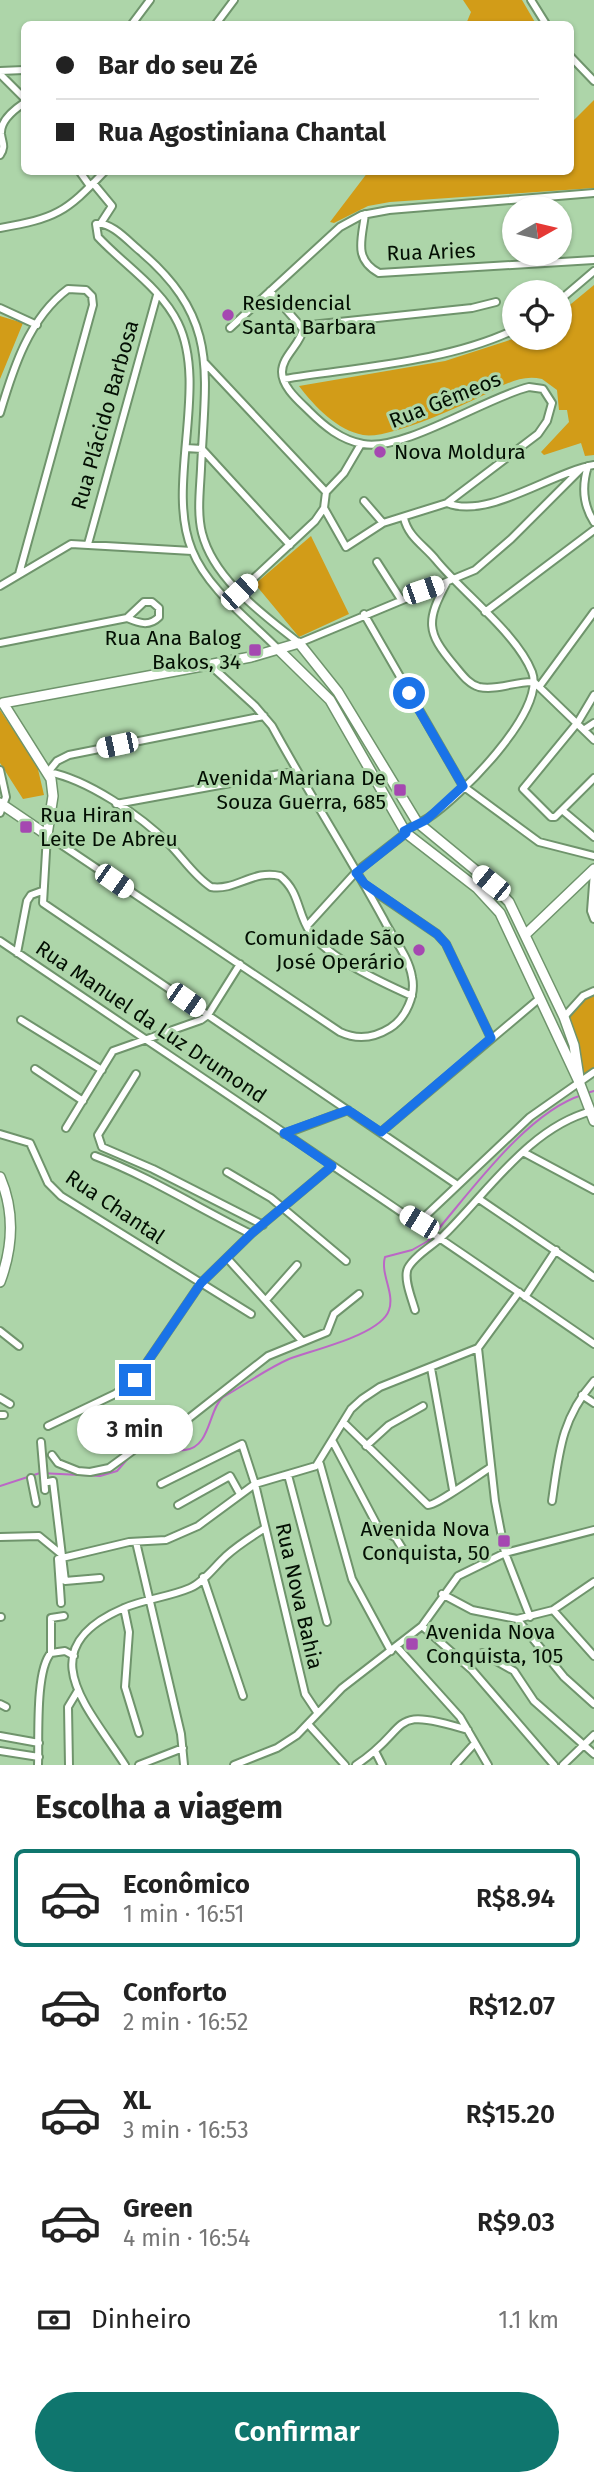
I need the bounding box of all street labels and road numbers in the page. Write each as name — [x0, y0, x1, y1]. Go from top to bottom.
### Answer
street label: Rua Aries — [386, 237, 476, 267]
street label: Rua Plácido Barbosa — [66, 317, 144, 513]
street label: Rua Gêmeos — [385, 366, 505, 434]
street label: Rua Manuel da Luz Drumond — [31, 935, 271, 1109]
street label: Rua Chantal — [60, 1164, 170, 1250]
street label: Rua Nova Bahia — [270, 1520, 328, 1672]

